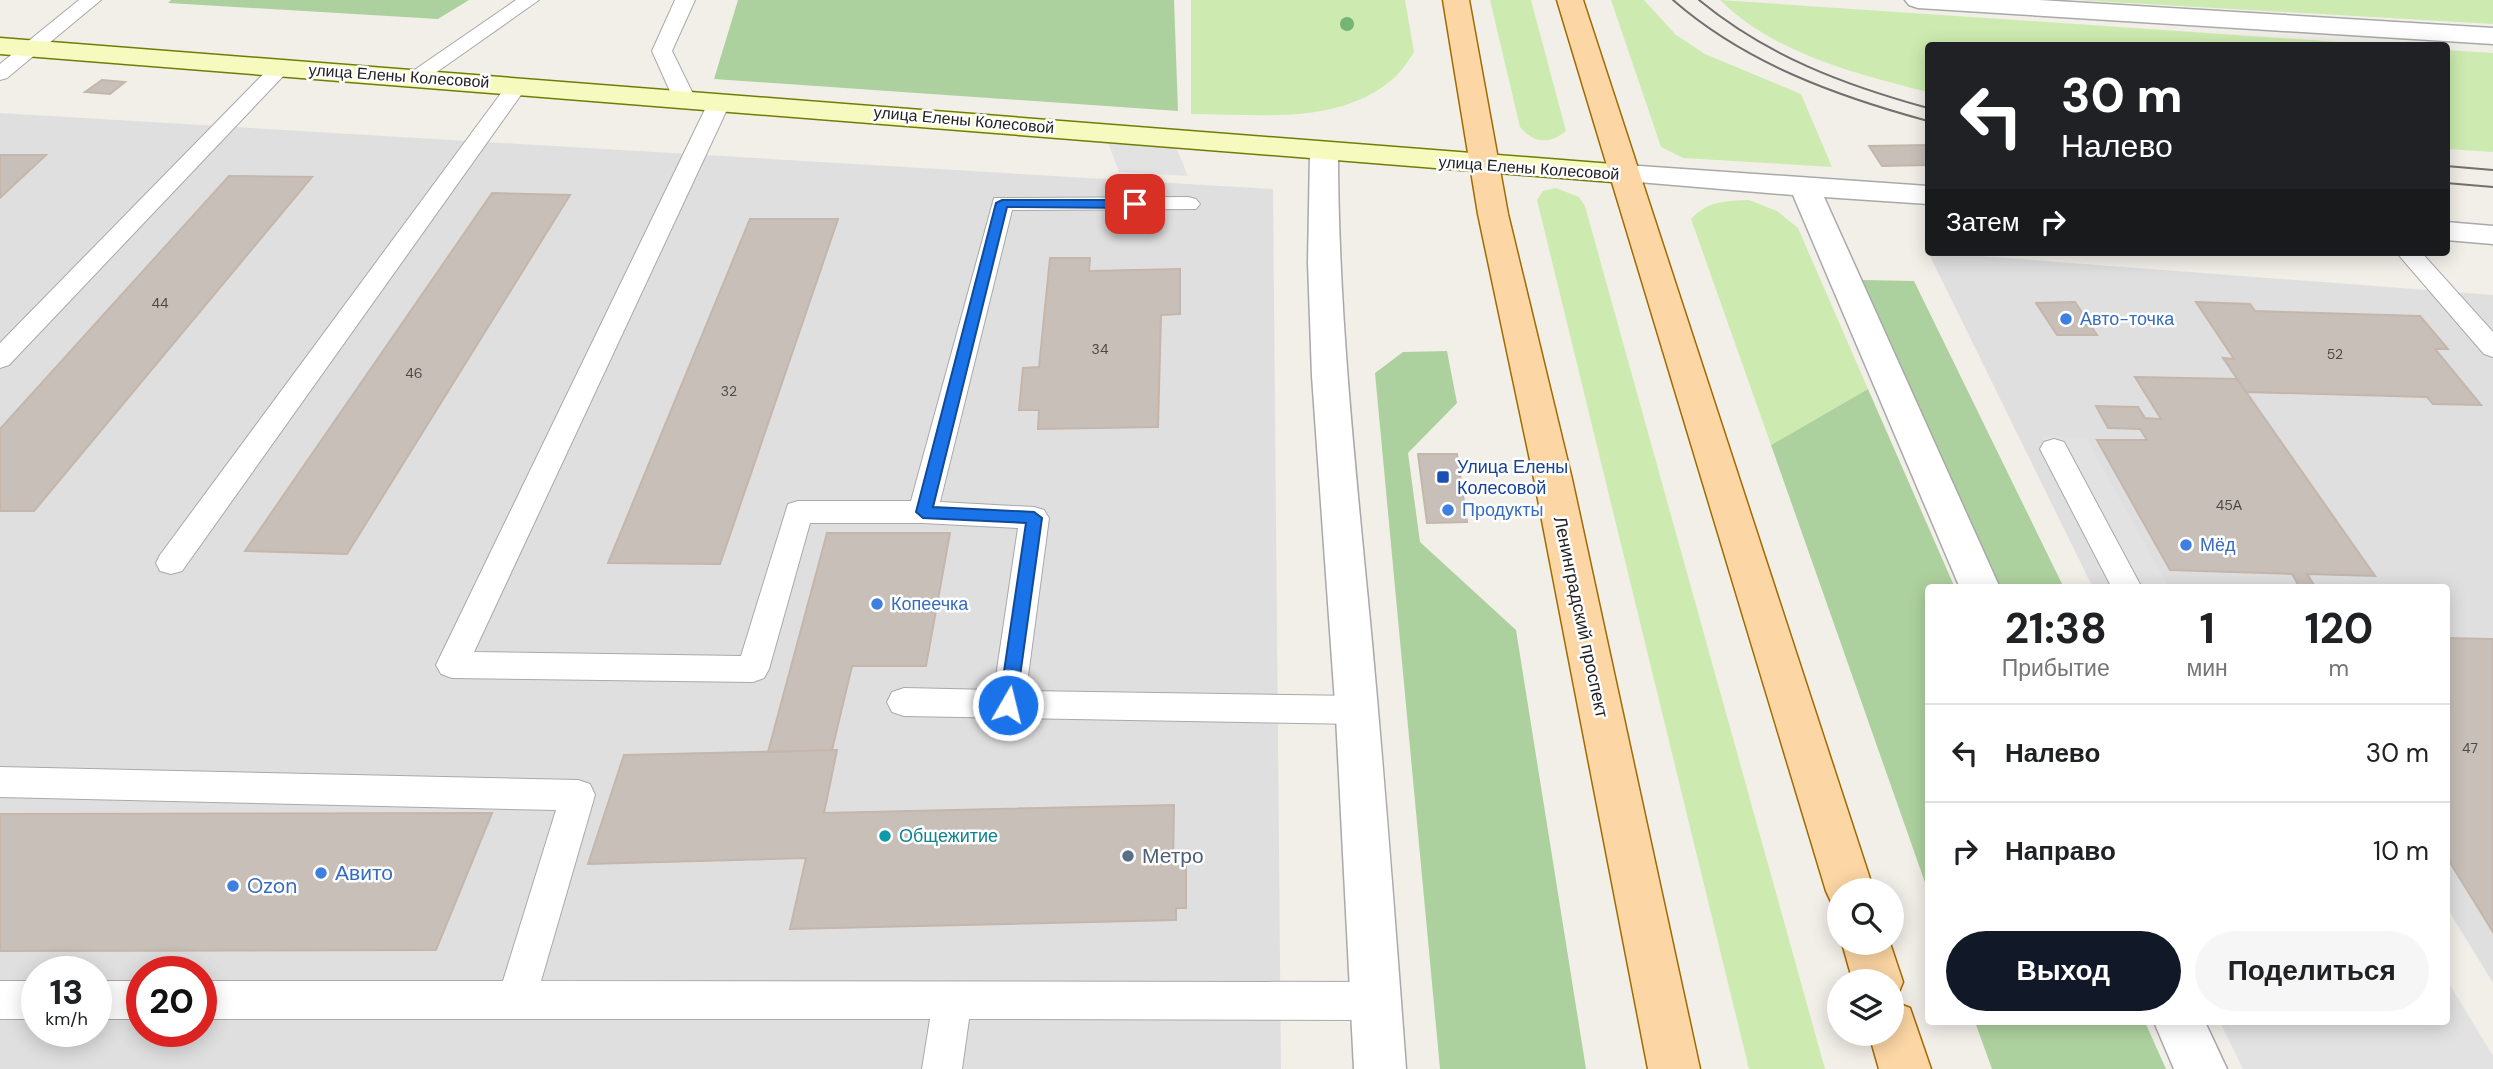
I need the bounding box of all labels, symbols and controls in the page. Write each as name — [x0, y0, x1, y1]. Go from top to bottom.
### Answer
street label: улица Елены Колесовой — [308, 59, 490, 93]
text: 30 m — [2061, 63, 2183, 127]
icon: left — [1946, 70, 2037, 161]
street label: улица Елены Колесовой — [873, 102, 1055, 138]
text: Налево — [2061, 125, 2173, 167]
street label: улица Елены Колесовой — [1438, 151, 1620, 185]
pin — [1105, 174, 1165, 234]
icon: arrive — [1116, 185, 1154, 223]
icon: right — [2034, 203, 2072, 241]
text: Затем — [1946, 205, 2020, 239]
house number: 44 — [152, 294, 169, 312]
place label: Авто-точка — [2080, 307, 2175, 331]
marker: Авто-точка — [2058, 311, 2074, 327]
house number: 34 — [1092, 340, 1109, 358]
house number: 52 — [2327, 345, 2343, 363]
house number: 46 — [405, 364, 423, 382]
house number: 32 — [721, 382, 737, 400]
place label: Улица Елены Колесовой — [1457, 455, 1568, 500]
marker: Улица Елены Колесовой — [1435, 469, 1451, 485]
house number: 45А — [2216, 496, 2243, 514]
place label: Продукты — [1462, 498, 1543, 522]
marker: Продукты — [1440, 502, 1456, 518]
street label: Ленинградский проспект — [1548, 514, 1614, 720]
place label: Мёд — [2200, 533, 2236, 557]
marker: Мёд — [2178, 537, 2194, 553]
place label: Копеечка — [891, 592, 969, 616]
marker: Копеечка — [869, 596, 885, 612]
text: 21:38 — [2005, 601, 2107, 656]
text: 1 — [2199, 601, 2215, 656]
text: 120 — [2304, 601, 2373, 656]
text: Прибытие — [2002, 653, 2110, 683]
text: мин — [2186, 653, 2228, 683]
text: m — [2329, 653, 2349, 683]
position arrow — [971, 668, 1045, 742]
icon: left — [1946, 734, 1984, 772]
text: Налево — [2005, 736, 2100, 770]
text: 30 m — [2366, 736, 2429, 770]
house number: 47 — [2462, 739, 2478, 757]
place label: Общежитие — [899, 824, 998, 848]
marker: Общежитие — [877, 828, 893, 844]
icon: right — [1946, 832, 1984, 870]
text: Направо — [2005, 834, 2116, 868]
text: 10 m — [2373, 834, 2429, 868]
place label: Метро — [1142, 842, 1204, 870]
marker: Метро — [1120, 848, 1136, 864]
place label: Авито — [335, 859, 393, 887]
marker: Авито — [313, 865, 329, 881]
place label: Ozon — [247, 872, 297, 900]
marker: Ozon — [225, 878, 241, 894]
map controls — [1827, 878, 1904, 1046]
button: search — [1827, 878, 1904, 955]
button: Выход — [1946, 931, 2181, 1011]
button: Поделиться — [2195, 931, 2429, 1011]
speed limit sign: 20 — [126, 956, 217, 1047]
text: 13 — [50, 969, 83, 1015]
button: layers — [1827, 969, 1904, 1046]
text: km/h — [45, 1007, 88, 1031]

